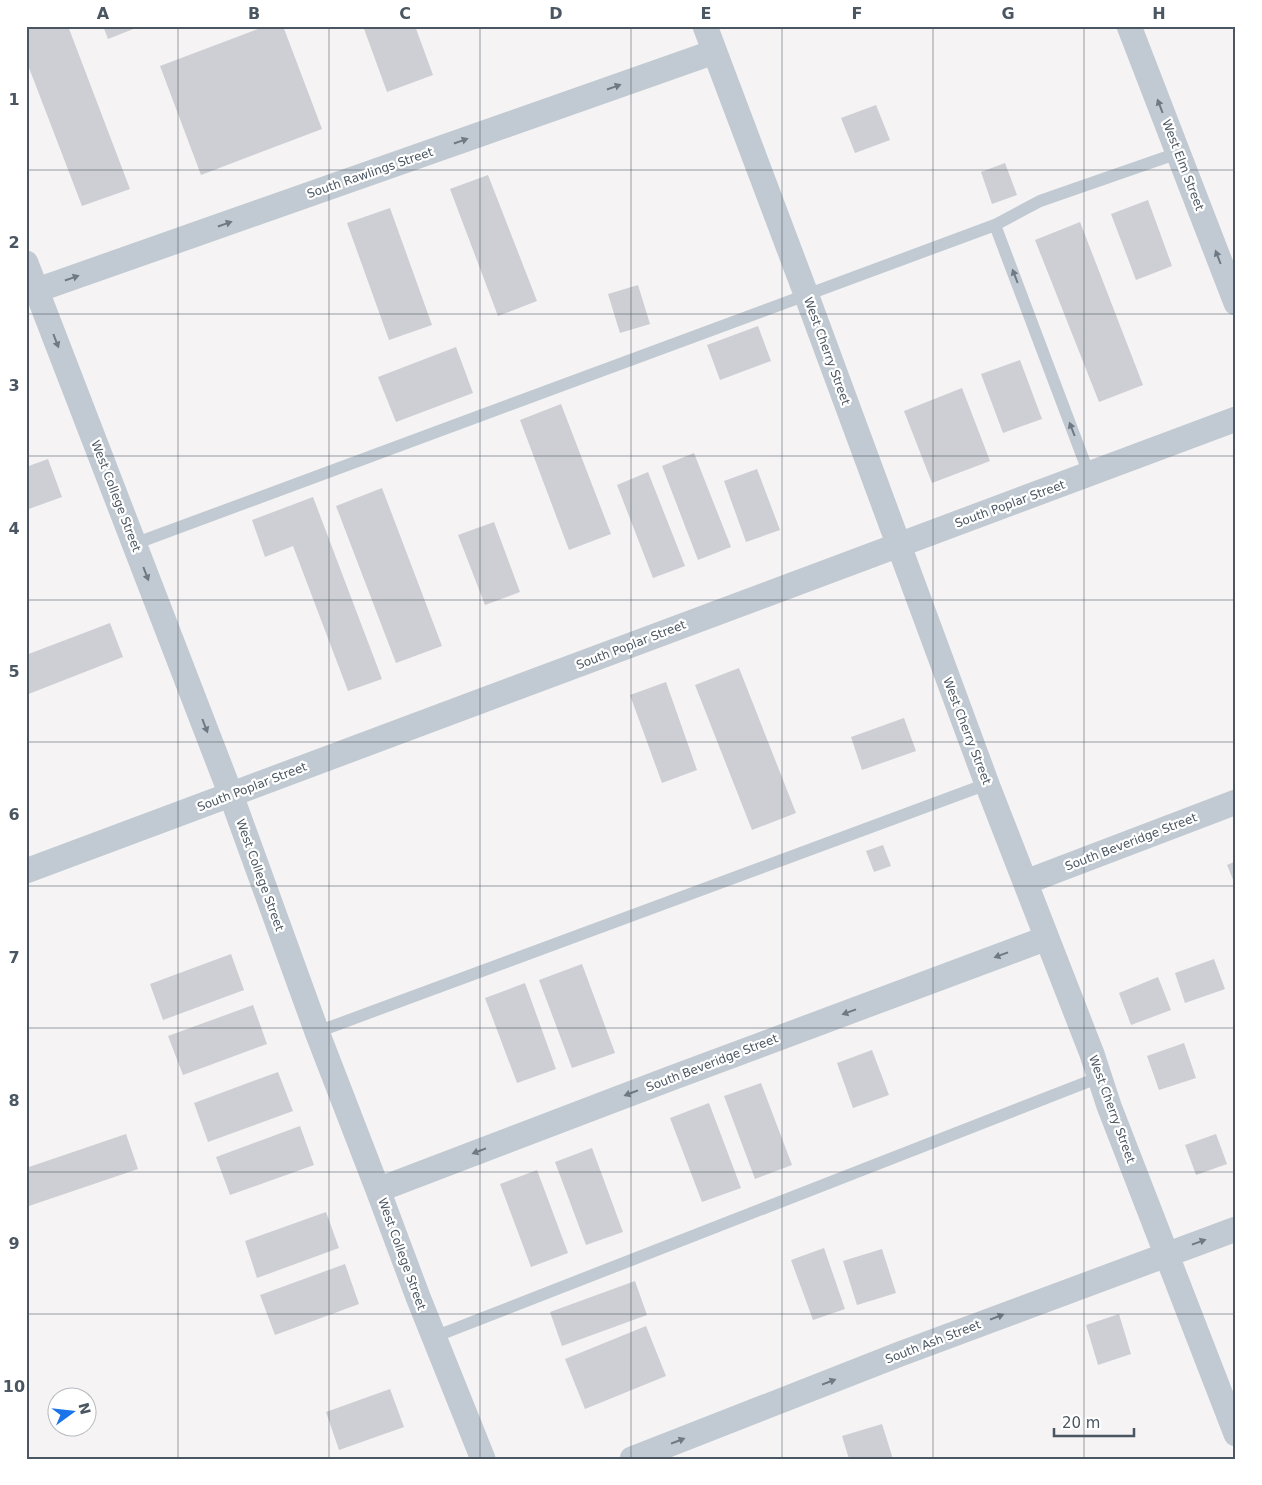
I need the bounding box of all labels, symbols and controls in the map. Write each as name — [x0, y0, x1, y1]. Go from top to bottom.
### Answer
text: A — [97, 4, 110, 23]
text: B — [248, 4, 260, 23]
text: C — [399, 4, 411, 23]
text: D — [549, 4, 563, 23]
text: E — [701, 4, 711, 23]
text: F — [852, 4, 862, 23]
text: G — [1001, 4, 1015, 23]
text: H — [1152, 4, 1166, 23]
one-way arrow — [607, 83, 622, 90]
text: 1 — [8, 90, 20, 109]
one-way arrow — [1156, 98, 1163, 113]
street label: West Elm Street — [1159, 118, 1207, 213]
one-way arrow — [454, 137, 469, 145]
street label: South Rawlings Street — [305, 145, 435, 201]
one-way arrow — [218, 220, 233, 227]
text: 2 — [8, 233, 20, 252]
one-way arrow — [1214, 249, 1222, 264]
one-way arrow — [1011, 269, 1018, 284]
one-way arrow — [65, 274, 80, 282]
street label: West Cherry Street — [801, 295, 853, 407]
one-way arrow — [52, 334, 60, 349]
text: 3 — [8, 376, 20, 395]
one-way arrow — [1068, 421, 1075, 436]
street label: West College Street — [88, 438, 144, 554]
street label: South Poplar Street — [953, 477, 1067, 530]
text: 4 — [8, 519, 20, 538]
one-way arrow — [142, 567, 150, 582]
street label: South Poplar Street — [574, 618, 688, 672]
text: 5 — [8, 662, 20, 681]
street label: West Cherry Street — [940, 675, 994, 787]
one-way arrow — [201, 719, 209, 734]
street label: South Poplar Street — [195, 760, 309, 814]
text: 6 — [8, 805, 20, 824]
street label: South Beveridge Street — [1063, 810, 1199, 874]
street label: West College Street — [233, 817, 287, 933]
text: 7 — [8, 948, 20, 967]
one-way arrow — [993, 951, 1008, 959]
one-way arrow — [841, 1008, 856, 1016]
street label: South Beveridge Street — [644, 1031, 780, 1095]
street label: West Cherry Street — [1086, 1053, 1138, 1165]
one-way arrow — [623, 1089, 638, 1097]
text: 8 — [8, 1091, 20, 1110]
one-way arrow — [471, 1147, 486, 1155]
street label: West College Street — [375, 1196, 429, 1312]
text: 9 — [8, 1234, 20, 1253]
one-way arrow — [1191, 1238, 1206, 1245]
one-way arrow — [990, 1313, 1005, 1321]
street label: South Ash Street — [883, 1317, 983, 1367]
text: 10 — [3, 1377, 25, 1396]
one-way arrow — [822, 1378, 837, 1386]
north arrow — [48, 1388, 98, 1438]
text: N — [75, 1401, 94, 1416]
scale bar — [1054, 1405, 1134, 1437]
text: 20 m — [1062, 1414, 1100, 1432]
one-way arrow — [671, 1437, 686, 1445]

